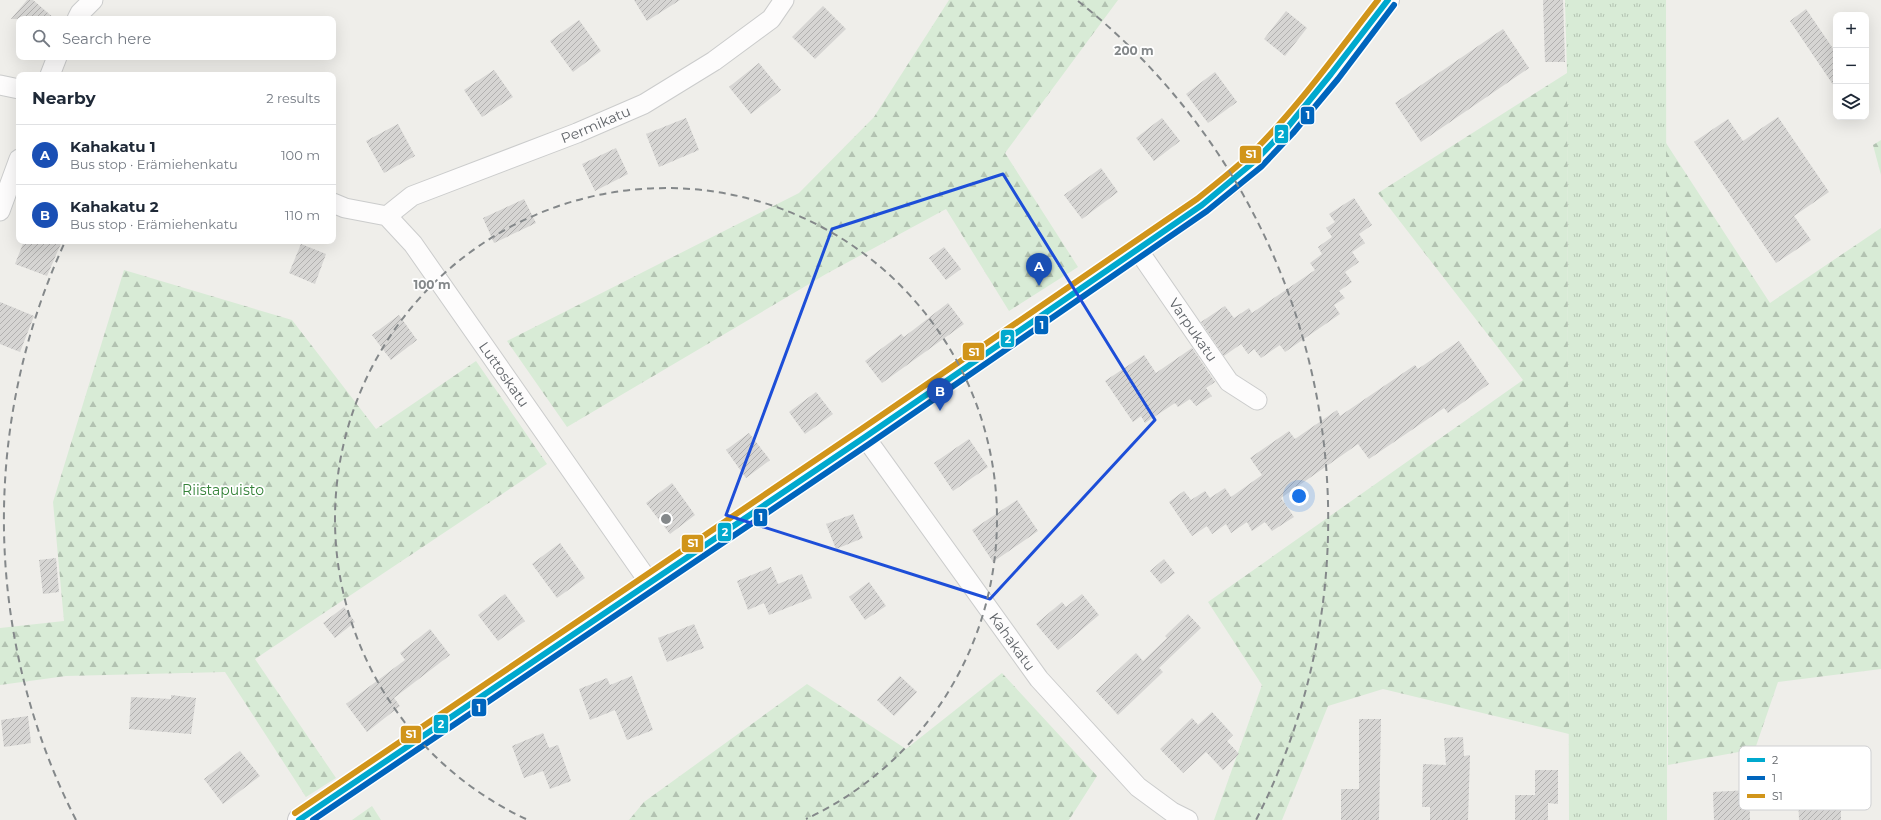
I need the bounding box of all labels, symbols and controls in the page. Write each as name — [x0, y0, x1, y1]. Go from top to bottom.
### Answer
map controls — [1833, 12, 1869, 120]
button: + — [1833, 12, 1869, 48]
search box — [16, 16, 336, 60]
icon: search — [30, 27, 52, 49]
text: Search here — [62, 29, 151, 48]
text: 200 m — [1114, 43, 1154, 58]
button: − — [1833, 48, 1869, 84]
button: layers — [1833, 84, 1869, 120]
text: Nearby — [32, 88, 96, 108]
text: 2 results — [266, 90, 320, 106]
street label: Permikatu — [558, 102, 633, 147]
line badge: 1 — [1300, 106, 1315, 125]
text: 1 — [1306, 108, 1310, 122]
line badge: 2 — [1274, 124, 1289, 144]
text: 2 — [1278, 127, 1285, 141]
text: Kahakatu 1 — [70, 137, 156, 156]
line badge: S1 — [1239, 145, 1262, 164]
text: A — [40, 147, 50, 163]
text: 100 m — [281, 147, 320, 163]
text: S1 — [1245, 147, 1257, 161]
text: Bus stop · Erämiehenkatu — [70, 156, 238, 172]
text: Kahakatu 2 — [70, 197, 159, 216]
text: B — [40, 207, 50, 223]
text: 110 m — [285, 207, 320, 223]
text: Bus stop · Erämiehenkatu — [70, 216, 238, 232]
pin: A — [1026, 253, 1052, 286]
text: 100 m — [414, 277, 450, 292]
street label: Varpukatu — [1165, 295, 1221, 365]
line badge: 1 — [1034, 315, 1049, 335]
text: 1 — [1040, 318, 1044, 332]
line badge: 2 — [1000, 329, 1015, 348]
text: 2 — [1005, 332, 1012, 346]
street label: Luttoskatu — [475, 338, 533, 411]
line badge: S1 — [962, 342, 985, 361]
text: S1 — [968, 345, 980, 359]
pin: B — [927, 378, 953, 411]
park label: Riistapuisto — [182, 481, 264, 499]
your location — [1289, 486, 1309, 506]
line badge: 1 — [753, 508, 768, 527]
text: 1 — [759, 510, 763, 524]
centre of rings — [659, 512, 673, 526]
line badge: 2 — [717, 522, 732, 542]
text: 2 — [722, 525, 729, 539]
line badge: S1 — [681, 534, 704, 553]
text: S1 — [687, 536, 699, 550]
street label: Kahakatu — [985, 609, 1039, 674]
line badge: 1 — [471, 698, 487, 717]
text: 1 — [477, 701, 481, 715]
line badge: 2 — [433, 714, 449, 734]
text: 2 — [438, 717, 445, 731]
line badge: S1 — [400, 725, 422, 744]
text: S1 — [405, 727, 417, 741]
legend — [1739, 746, 1871, 810]
text: 2 — [1772, 753, 1778, 767]
text: 1 — [1772, 771, 1776, 785]
text: S1 — [1772, 789, 1783, 803]

